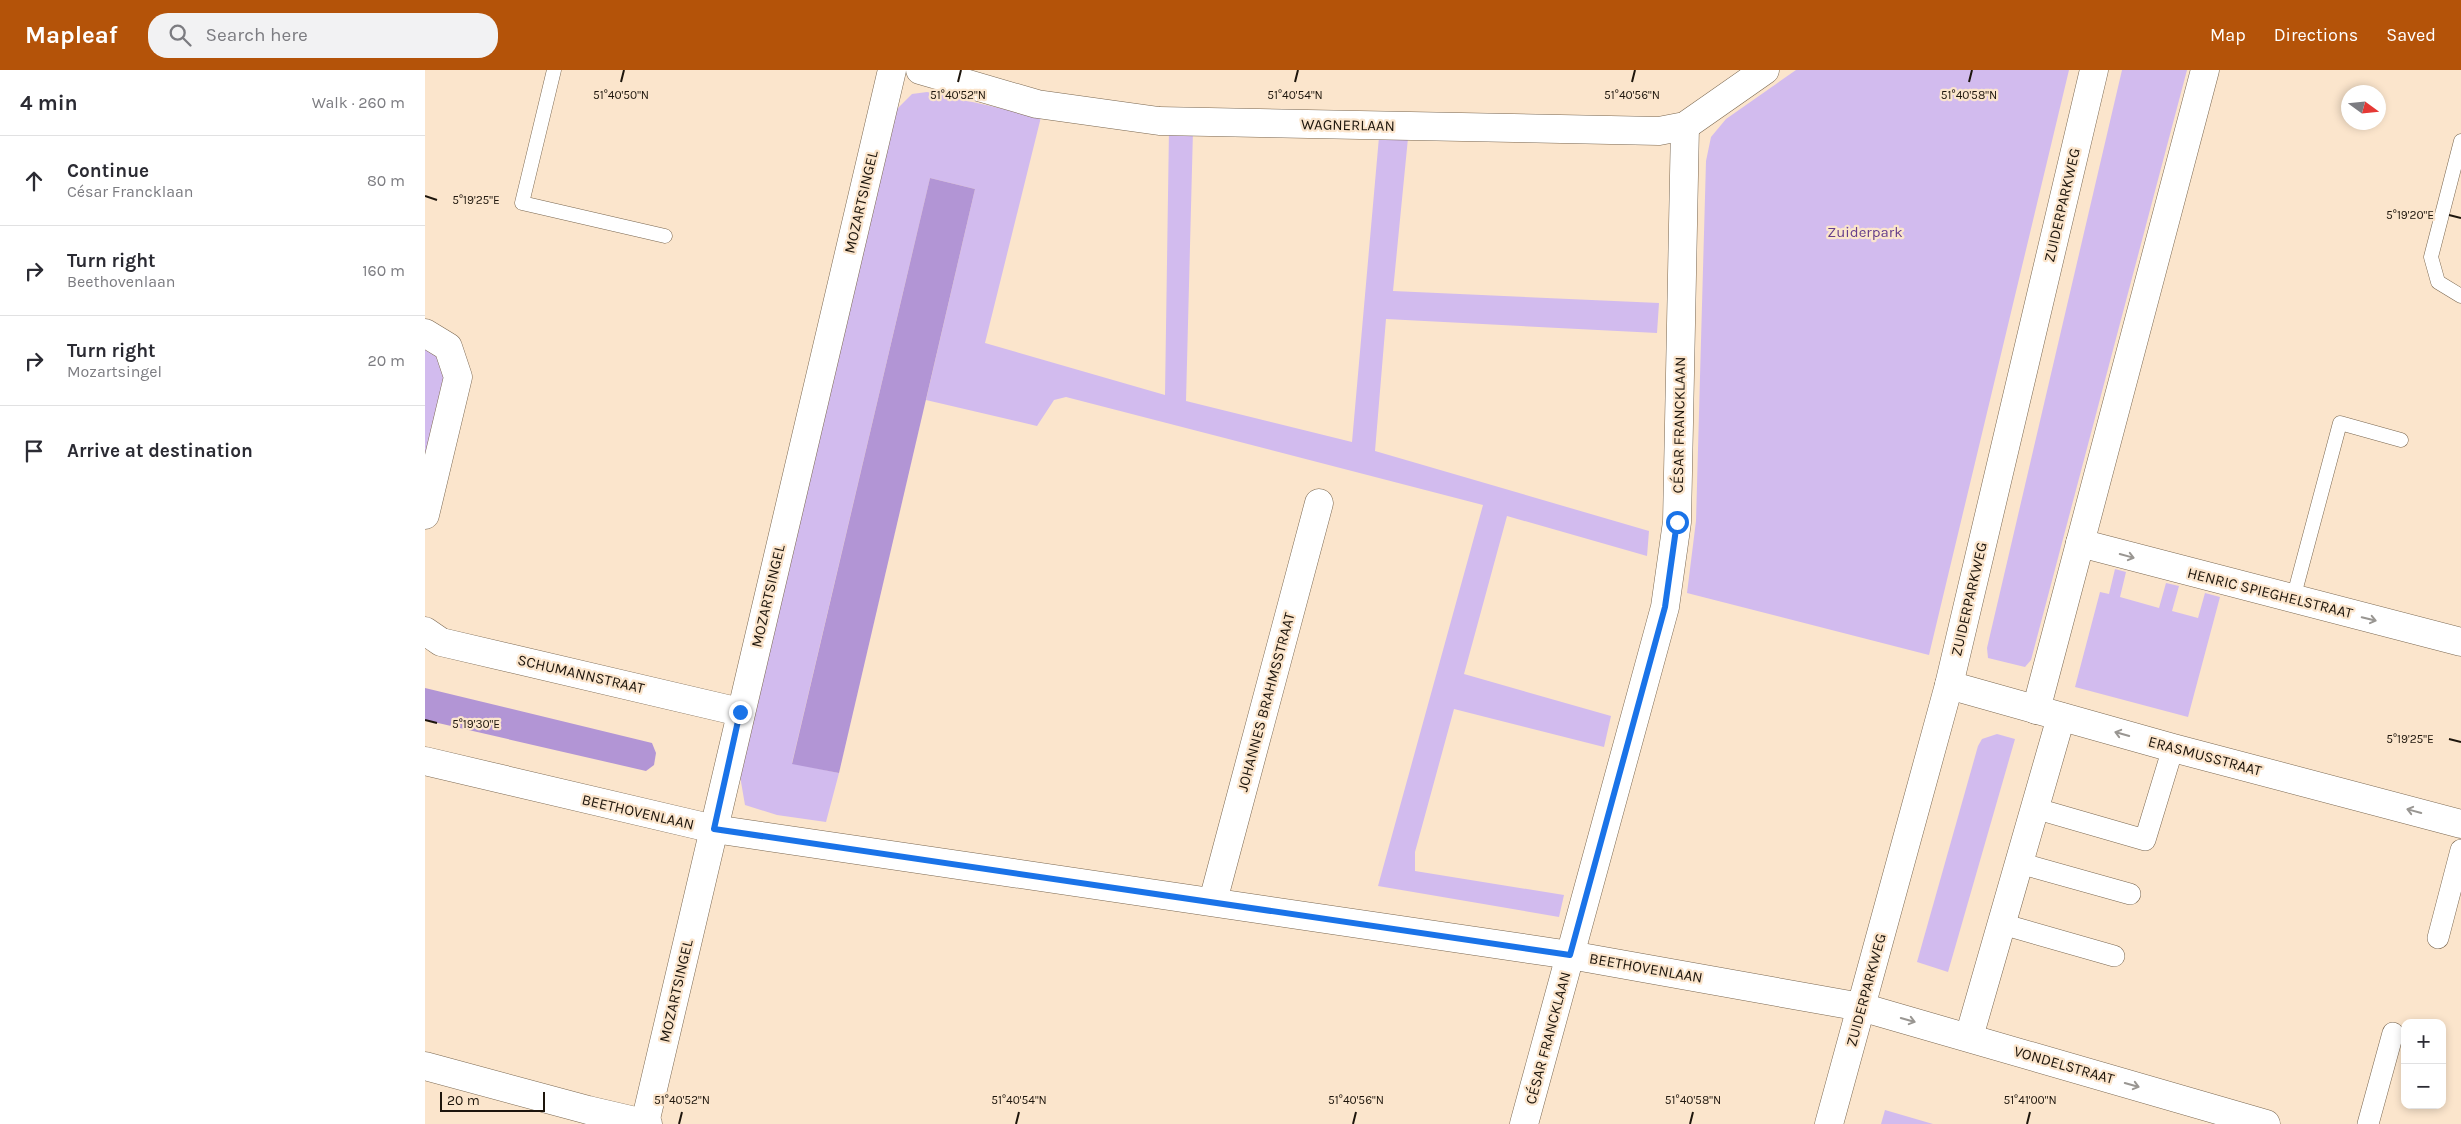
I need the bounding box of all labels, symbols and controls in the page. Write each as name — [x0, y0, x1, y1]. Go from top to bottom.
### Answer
search box — [148, 13, 498, 58]
text: Mapleaf — [25, 21, 118, 49]
icon: search — [166, 21, 194, 49]
text: Search here — [206, 24, 308, 46]
text: Map — [2210, 24, 2246, 46]
text: Directions — [2274, 24, 2358, 46]
text: Saved — [2386, 24, 2436, 46]
north arrow — [2341, 85, 2386, 130]
text: 51°40'50"N — [593, 88, 649, 102]
text: 51°40'52"N — [930, 88, 986, 102]
text: 51°40'54"N — [1267, 88, 1323, 102]
text: 51°40'56"N — [1604, 88, 1660, 102]
text: 51°40'58"N — [1941, 88, 1997, 102]
text: 4 min — [20, 91, 78, 115]
text: Walk · 260 m — [312, 93, 405, 112]
street label: WAGNERLAAN — [1301, 115, 1395, 135]
street label: ZUIDERPARKWEG — [2040, 146, 2084, 264]
street label: MOZARTSINGEL — [840, 149, 882, 255]
text: Continue — [67, 160, 149, 182]
icon: ahead — [20, 167, 48, 195]
text: 80 m — [367, 171, 405, 190]
text: César Francklaan — [67, 182, 193, 201]
text: 5°19'25"E — [452, 193, 500, 207]
text: 5°19'20"E — [2386, 208, 2434, 222]
park label: Zuiderpark — [1827, 223, 1903, 241]
text: Turn right — [67, 250, 156, 272]
icon: right — [20, 257, 48, 285]
text: 160 m — [362, 261, 405, 280]
text: Beethovenlaan — [67, 272, 175, 291]
text: Turn right — [67, 340, 156, 362]
icon: right — [20, 347, 48, 375]
text: 20 m — [367, 351, 405, 370]
street label: CÉSAR FRANCKLAAN — [1669, 356, 1689, 494]
text: Mozartsingel — [67, 362, 162, 381]
icon: arrive — [20, 437, 48, 465]
text: Arrive at destination — [67, 440, 253, 462]
route start — [1666, 511, 1689, 534]
street label: ZUIDERPARKWEG — [1947, 540, 1991, 658]
street label: MOZARTSINGEL — [747, 543, 789, 649]
one-way arrow — [2118, 551, 2134, 561]
street label: HENRIC SPIEGHELSTRAAT — [2185, 564, 2355, 622]
street label: JOHANNES BRAHMSSTRAAT — [1233, 610, 1299, 794]
one-way arrow — [2360, 614, 2376, 624]
street label: SCHUMANNSTRAAT — [516, 651, 647, 697]
route end — [729, 701, 752, 724]
text: 5°19'30"E — [452, 717, 500, 731]
one-way arrow — [2114, 728, 2130, 738]
street label: ERASMUSSTRAAT — [2146, 732, 2264, 780]
text: 5°19'25"E — [2386, 732, 2434, 746]
street label: BEETHOVENLAAN — [580, 790, 696, 834]
one-way arrow — [2406, 806, 2422, 815]
street label: ZUIDERPARKWEG — [1842, 931, 1890, 1049]
street label: MOZARTSINGEL — [655, 938, 697, 1044]
street label: BEETHOVENLAAN — [1588, 949, 1704, 987]
street label: CÉSAR FRANCKLAAN — [1522, 970, 1574, 1106]
one-way arrow — [1900, 1016, 1916, 1026]
map controls — [2401, 1019, 2446, 1109]
button: + — [2401, 1019, 2446, 1064]
street label: VONDELSTRAAT — [2012, 1042, 2117, 1088]
button: − — [2401, 1064, 2446, 1109]
one-way arrow — [2123, 1080, 2139, 1090]
scale bar — [440, 1089, 545, 1112]
text: 20 m — [447, 1092, 480, 1109]
text: 51°40'52"N — [654, 1093, 710, 1107]
text: 51°40'54"N — [991, 1093, 1047, 1107]
text: 51°40'56"N — [1328, 1093, 1384, 1107]
text: 51°40'58"N — [1665, 1093, 1721, 1107]
text: 51°41'00"N — [2003, 1093, 2057, 1107]

